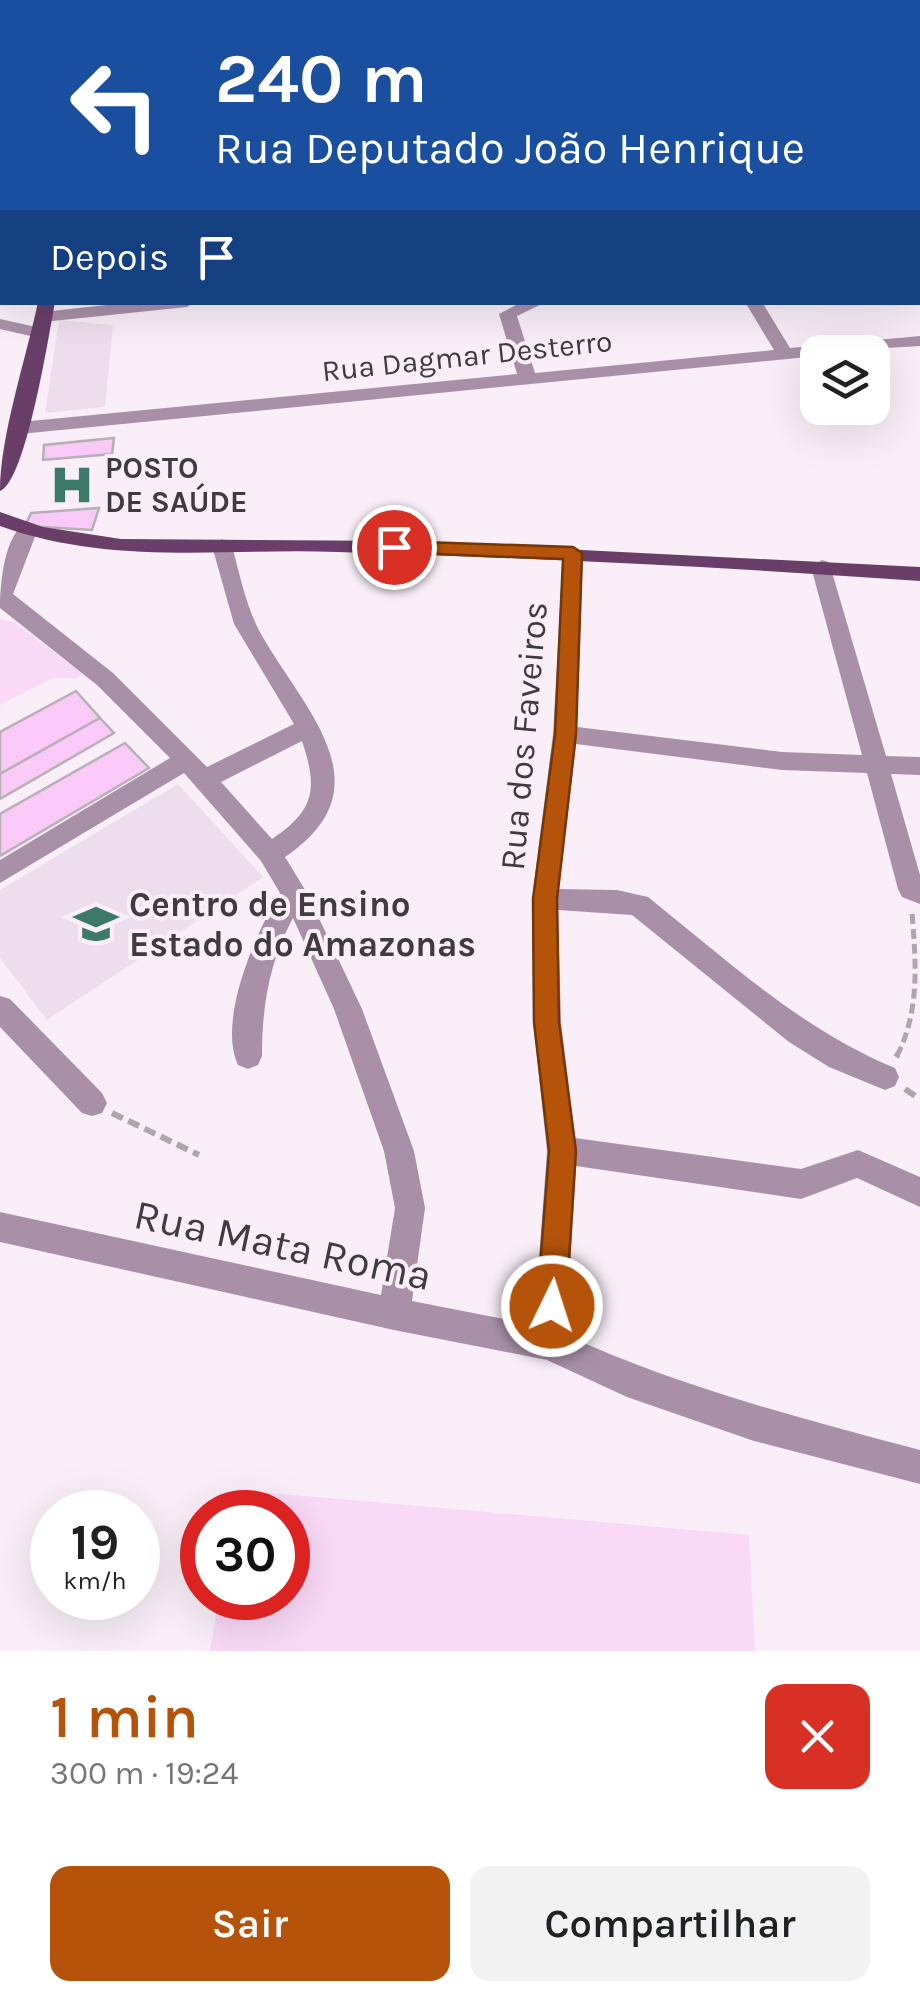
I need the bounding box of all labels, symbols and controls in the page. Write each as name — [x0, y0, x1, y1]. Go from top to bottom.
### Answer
text: 240 m — [215, 38, 427, 120]
icon: left — [50, 40, 180, 170]
text: Rua Deputado João Henrique — [215, 122, 805, 174]
icon: arrive — [189, 230, 244, 285]
text: Depois — [50, 235, 169, 280]
street label: Rua Dagmar Desterro — [320, 323, 614, 389]
map controls — [800, 335, 890, 425]
button: layers — [800, 335, 890, 425]
place label: POSTO DE SAÚDE — [105, 450, 248, 520]
hospital icon: POSTO DE SAÚDE — [48, 461, 96, 509]
pin — [352, 505, 437, 590]
icon: arrive — [367, 520, 422, 575]
street label: Rua dos Faveiros — [492, 600, 556, 872]
place label: Centro de Ensino Estado do Amazonas — [129, 884, 476, 965]
school or university icon: Centro de Ensino Estado do Amazonas — [72, 900, 120, 948]
street label: Rua Mata Roma — [130, 1189, 436, 1301]
position arrow — [500, 1254, 604, 1358]
speed limit sign: 30 — [180, 1490, 310, 1620]
text: 19 — [71, 1513, 119, 1572]
text: km/h — [63, 1566, 127, 1595]
text: 1 min — [50, 1682, 199, 1752]
button: close — [765, 1684, 870, 1789]
text: 300 m · 19:24 — [50, 1755, 238, 1792]
button: Sair — [50, 1866, 450, 1981]
button: Compartilhar — [470, 1866, 870, 1981]

